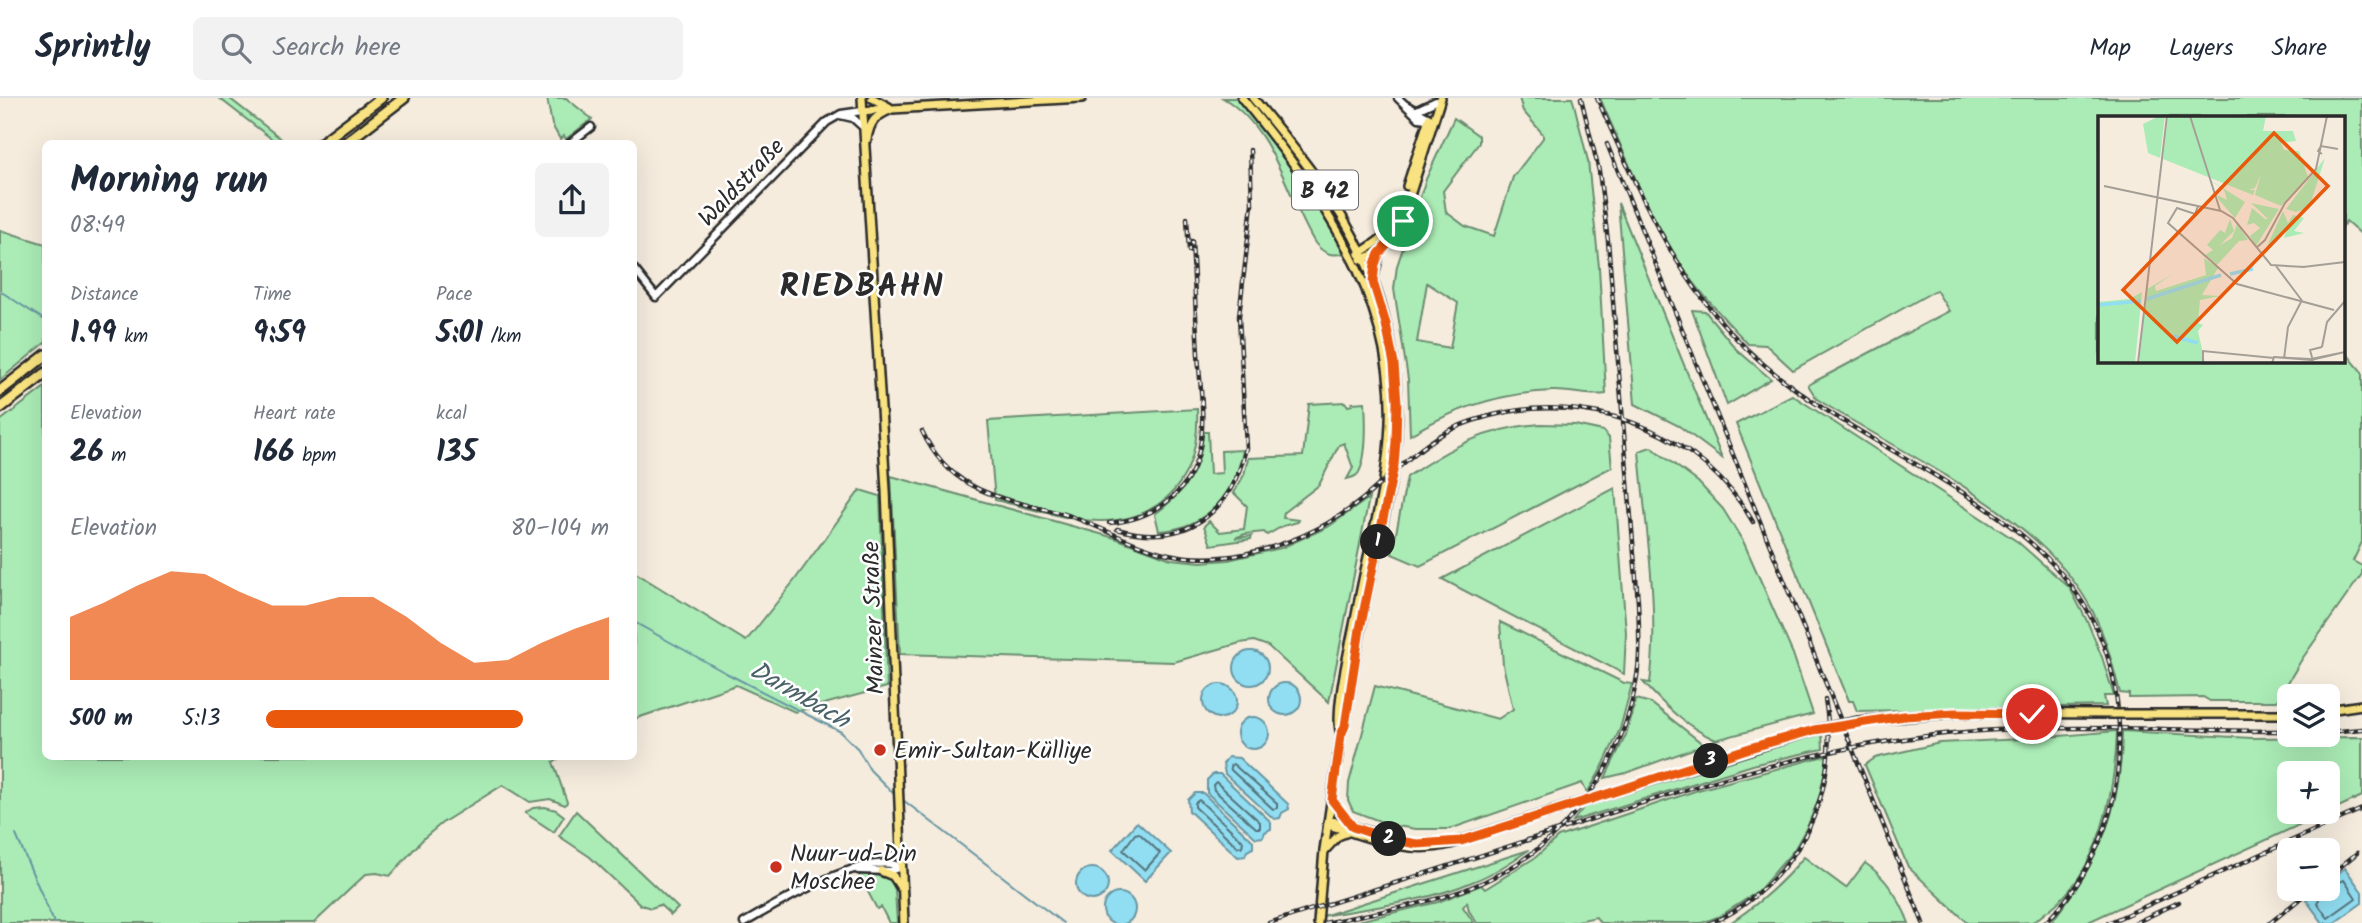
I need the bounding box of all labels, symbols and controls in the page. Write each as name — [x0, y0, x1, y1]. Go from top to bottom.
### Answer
search box — [193, 17, 683, 80]
text: Sprintly — [35, 22, 151, 75]
text: Search here — [273, 27, 401, 69]
icon: search — [217, 29, 255, 67]
text: Map — [2089, 29, 2131, 68]
text: Layers — [2169, 29, 2233, 68]
text: Share — [2271, 29, 2327, 68]
inset map — [2098, 116, 2344, 362]
street label: Waldstraße — [689, 129, 795, 237]
text: Morning run — [70, 152, 268, 212]
button: share — [535, 163, 609, 237]
road number: B 42 — [1292, 170, 1358, 209]
pin — [1373, 191, 1433, 251]
icon: arrive — [1384, 202, 1422, 240]
text: 08:49 — [70, 208, 125, 244]
district label: RIEDBAHN — [779, 262, 945, 313]
text: Distance — [70, 280, 138, 310]
text: Time — [253, 280, 291, 310]
text: Pace — [436, 280, 472, 310]
text: 1.99 — [70, 310, 117, 358]
text: 9:59 — [253, 310, 306, 358]
text: 5:01 — [436, 310, 483, 358]
text: km — [117, 322, 148, 352]
text: /km — [483, 322, 521, 352]
text: Elevation — [70, 399, 142, 429]
text: Heart rate — [253, 399, 336, 429]
text: kcal — [436, 399, 467, 429]
text: 26 — [70, 429, 104, 477]
text: 166 — [253, 429, 295, 477]
text: 135 — [436, 429, 477, 477]
text: m — [104, 441, 127, 471]
text: bpm — [295, 441, 336, 471]
text: Elevation — [70, 511, 157, 547]
text: 80–104 m — [511, 511, 609, 547]
pin: 1 — [1360, 524, 1396, 560]
text: 1 — [1375, 526, 1380, 556]
street label: Mainzer Straße — [852, 540, 897, 695]
water label: Darmbach — [741, 650, 859, 742]
pin — [2002, 684, 2062, 744]
map controls — [2277, 684, 2340, 901]
button: layers — [2277, 684, 2340, 747]
icon: check — [2013, 695, 2051, 733]
text: 500 m — [70, 701, 133, 737]
text: 5:13 — [182, 701, 220, 737]
place label: Emir-Sultan-Külliye — [894, 732, 1092, 771]
marker: Emir-Sultan-Külliye — [872, 742, 888, 758]
pin: 3 — [1694, 744, 1728, 778]
text: 3 — [1705, 745, 1716, 775]
button: + — [2277, 761, 2340, 824]
pin: 2 — [1372, 822, 1406, 856]
text: 2 — [1383, 823, 1394, 853]
place label: Nuur-ud-Din Moschee — [790, 835, 917, 902]
button: − — [2277, 838, 2340, 901]
marker: Nuur-ud-Din Moschee — [768, 859, 784, 875]

